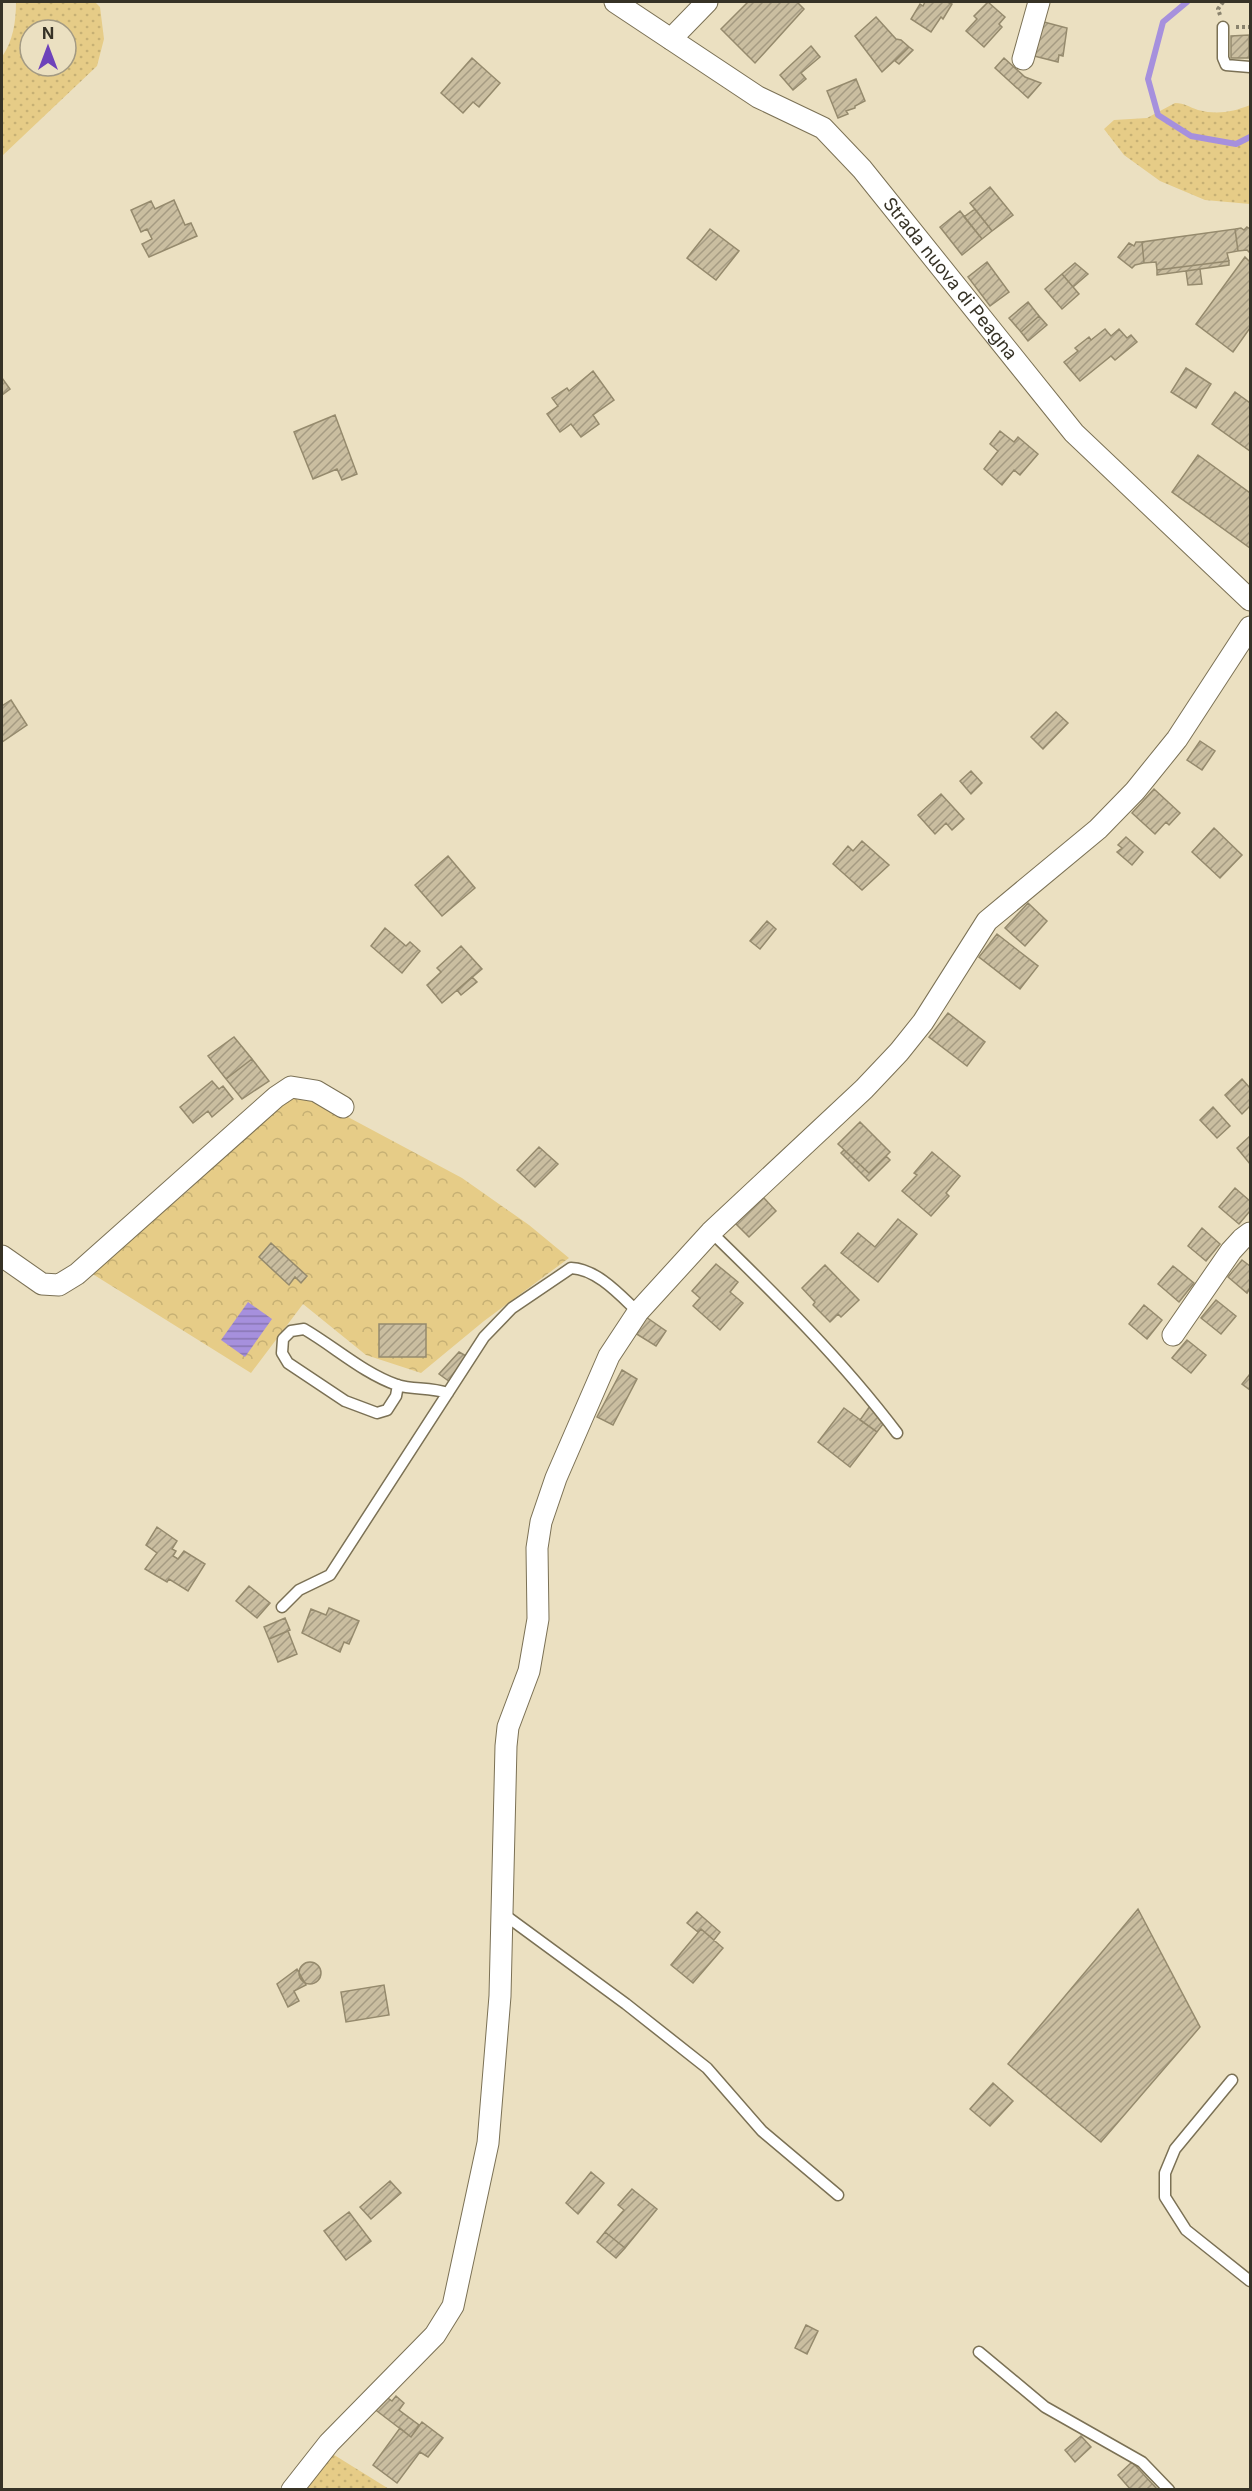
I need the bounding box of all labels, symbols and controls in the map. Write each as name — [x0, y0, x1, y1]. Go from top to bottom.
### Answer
north arrow — [18, 18, 78, 78]
text: N — [42, 23, 54, 43]
street label: Strada nuova di Peagna — [879, 193, 1022, 364]

